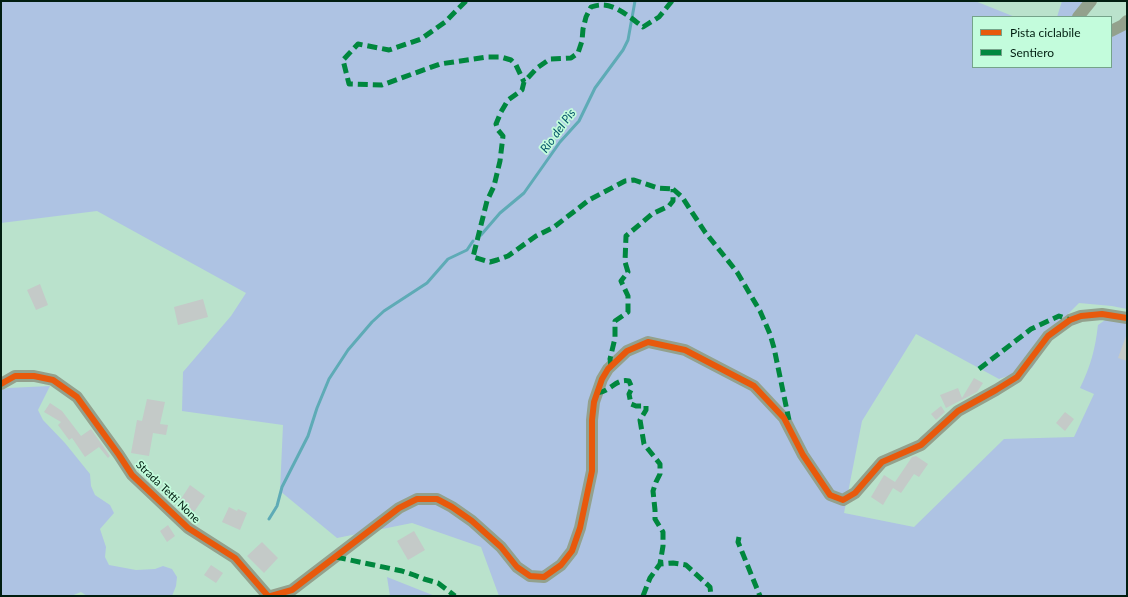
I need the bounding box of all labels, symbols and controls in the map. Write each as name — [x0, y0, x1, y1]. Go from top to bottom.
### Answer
legend — [972, 16, 1112, 68]
text: Pista ciclabile — [1010, 25, 1081, 40]
text: Sentiero — [1010, 45, 1054, 60]
water label: Rio del Pis — [537, 106, 579, 156]
street label: Strada Tetti None — [133, 458, 203, 526]

